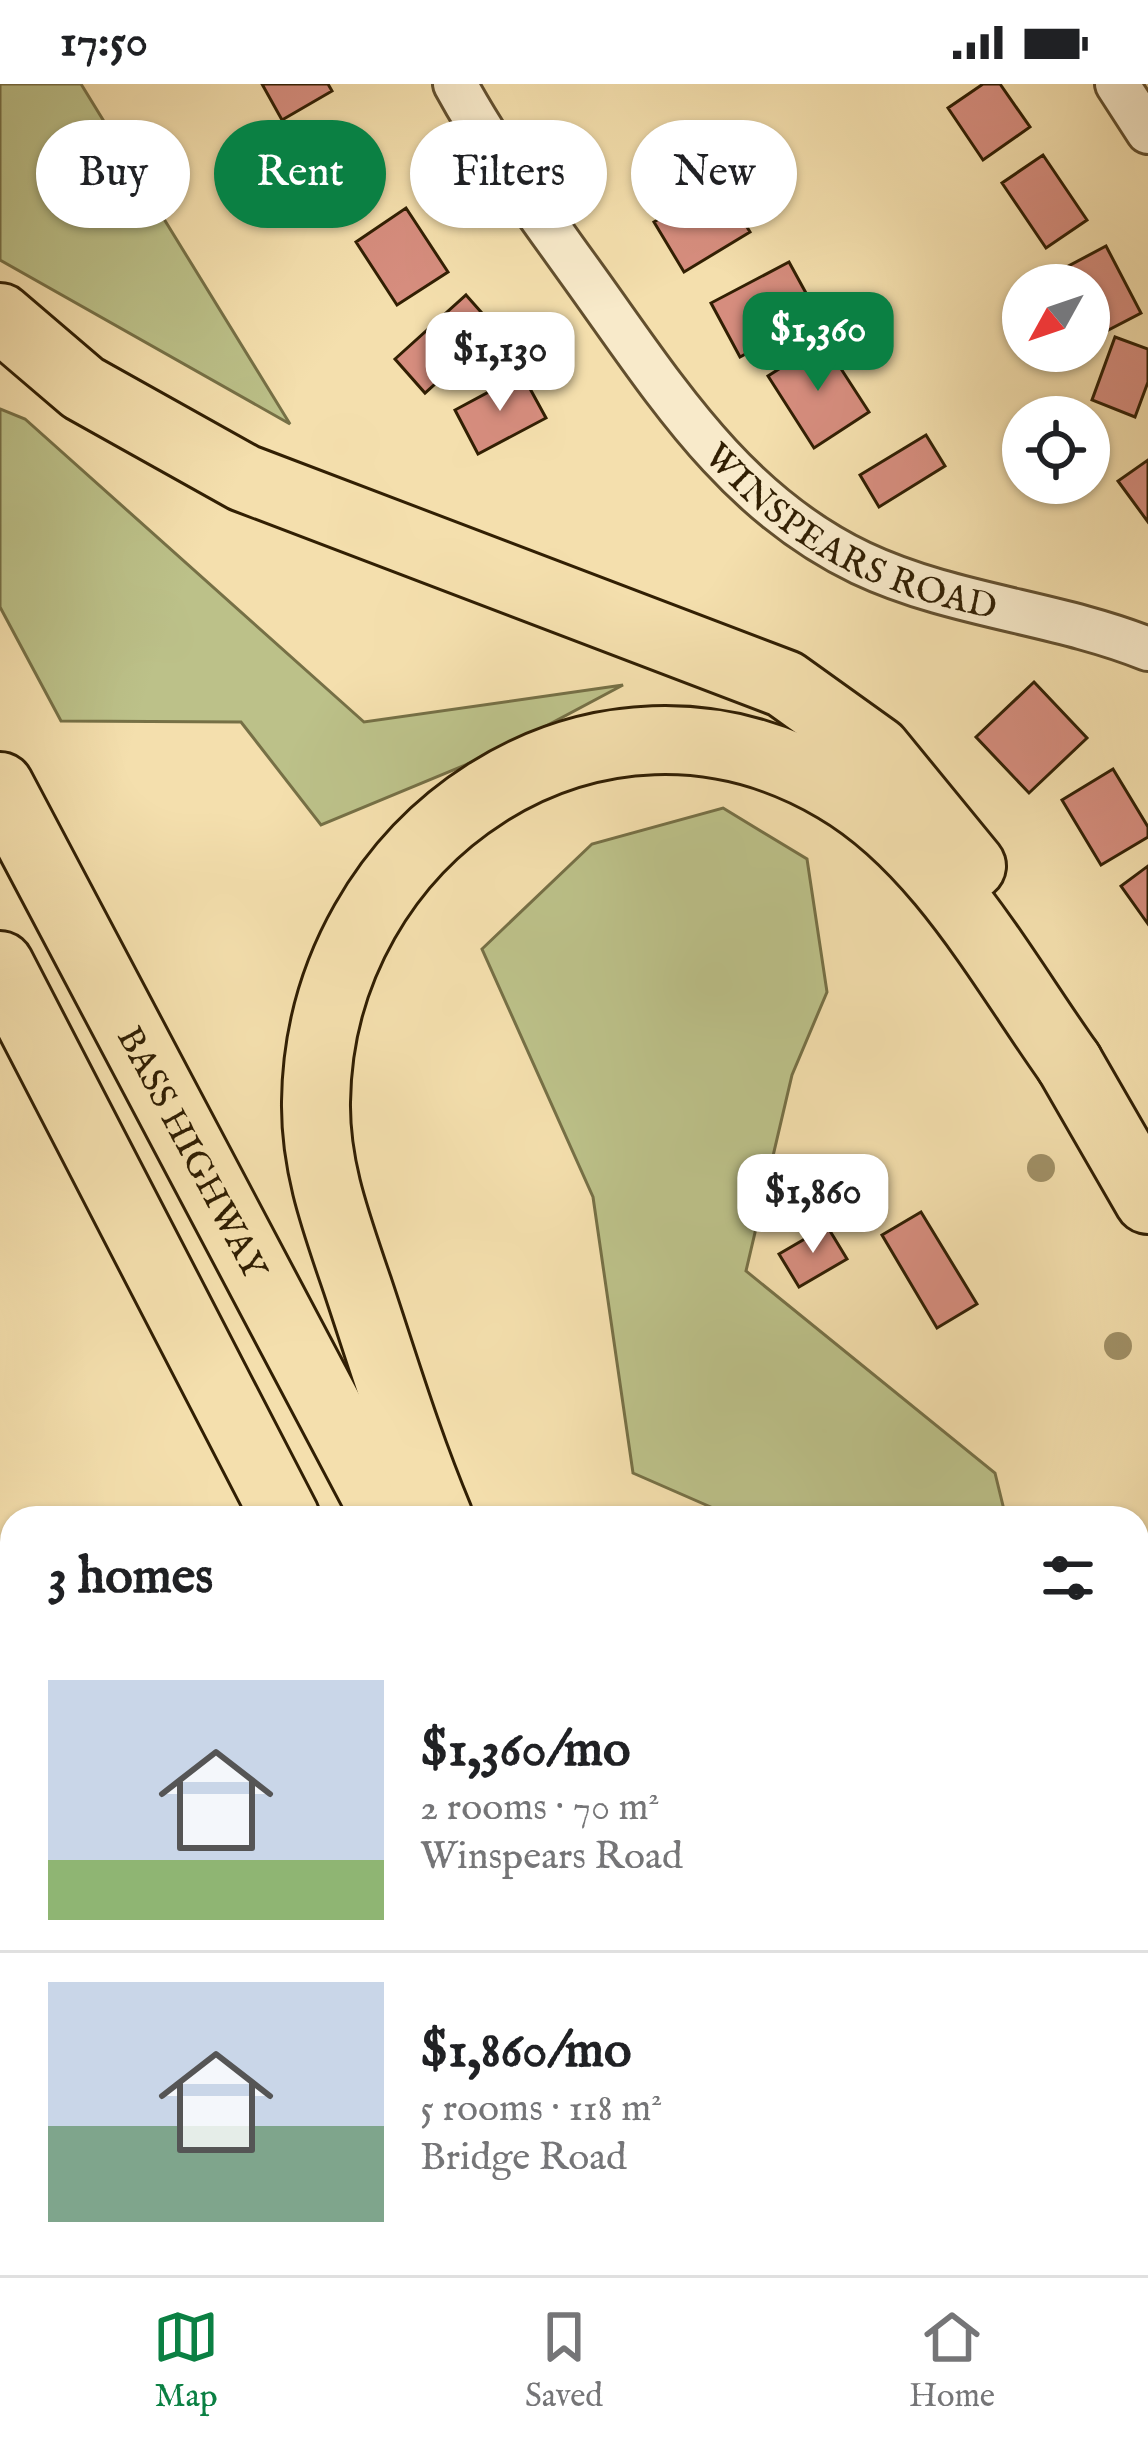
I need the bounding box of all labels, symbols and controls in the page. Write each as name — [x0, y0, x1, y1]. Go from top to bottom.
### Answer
text: 17:50 — [60, 14, 148, 71]
chip: Buy — [36, 120, 190, 228]
chip: Rent — [214, 120, 386, 228]
chip: Filters — [410, 120, 607, 228]
chip: New — [631, 120, 797, 228]
north arrow — [1002, 264, 1110, 372]
map controls — [1002, 264, 1110, 504]
pin: $1,360 — [720, 292, 916, 394]
text: $1,360 — [770, 306, 866, 355]
pin: $1,130 — [402, 312, 598, 414]
text: $1,130 — [453, 326, 547, 375]
button: locate — [1002, 396, 1110, 504]
street label: WINSPEARS ROAD — [693, 434, 1001, 632]
street label: BASS HIGHWAY — [105, 1019, 277, 1289]
pin: $1,860 — [715, 1154, 911, 1256]
text: $1,860 — [764, 1168, 862, 1217]
icon: filters — [1035, 1545, 1101, 1611]
text: 3 homes — [48, 1546, 213, 1611]
text: $1,360/mo — [420, 1719, 631, 1784]
icon: home — [144, 1728, 288, 1872]
text: 2 rooms · 70 m² — [420, 1784, 660, 1833]
text: Winspears Road — [420, 1833, 683, 1882]
text: $1,860/mo — [420, 2020, 631, 2085]
icon: home — [144, 2030, 288, 2174]
text: 5 rooms · 118 m² — [420, 2085, 662, 2134]
text: Bridge Road — [420, 2134, 627, 2183]
tab: Map — [153, 2304, 219, 2418]
tab: Saved — [525, 2304, 603, 2418]
tab: Home — [909, 2304, 995, 2418]

